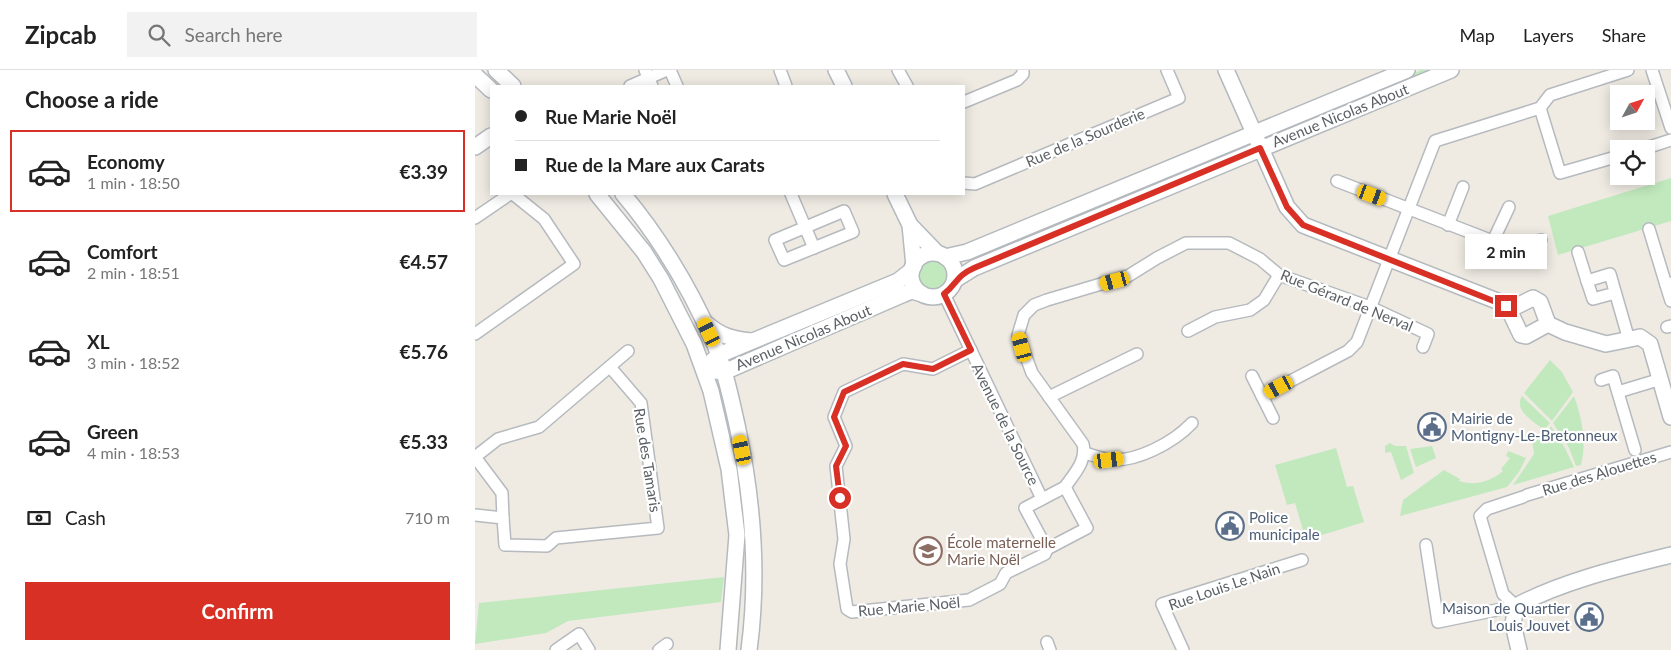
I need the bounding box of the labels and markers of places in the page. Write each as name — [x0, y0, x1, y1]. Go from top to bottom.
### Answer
place label: Mairie de Montigny-Le-Bretonneux — [1451, 409, 1618, 444]
public building icon: Mairie de Montigny-Le-Bretonneux — [1417, 412, 1447, 442]
place label: Police municipale — [1249, 508, 1320, 543]
public building icon: Police municipale — [1215, 511, 1245, 541]
place label: École maternelle Marie Noël — [947, 533, 1056, 568]
school or university icon: École maternelle Marie Noël — [913, 536, 943, 566]
place label: Maison de Quartier Louis Jouvet — [1442, 599, 1571, 634]
public building icon: Maison de Quartier Louis Jouvet — [1574, 602, 1604, 632]

